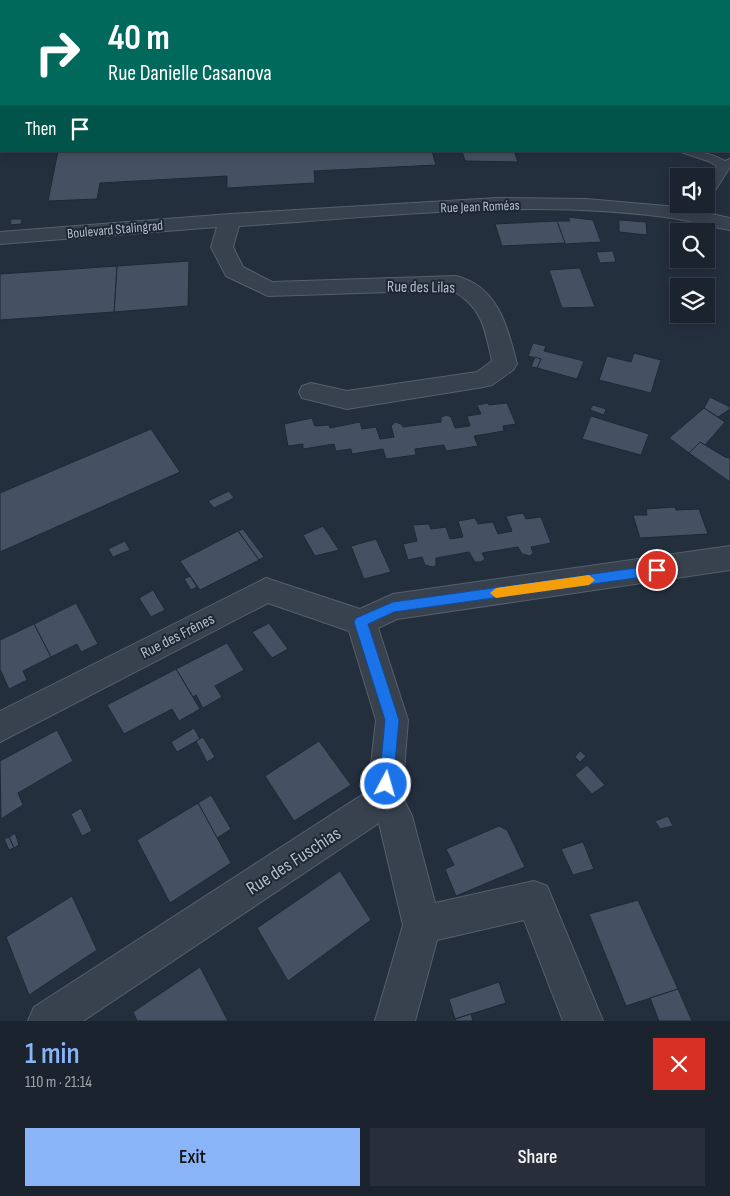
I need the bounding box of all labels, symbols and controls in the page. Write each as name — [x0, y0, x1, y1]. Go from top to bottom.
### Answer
text: 40 m — [108, 17, 170, 60]
icon: right — [25, 20, 90, 85]
text: Rue Danielle Casanova — [108, 60, 272, 87]
icon: arrive — [66, 115, 94, 143]
text: Then — [25, 118, 56, 141]
map controls — [670, 168, 715, 323]
button: sound — [670, 168, 715, 213]
street label: Rue Jean Roméas — [440, 197, 520, 216]
street label: Boulevard Stalingrad — [66, 217, 164, 242]
button: search — [670, 223, 715, 268]
street label: Rue des Lilas — [387, 277, 455, 298]
button: layers — [670, 278, 715, 323]
pin — [636, 549, 678, 591]
icon: arrive — [643, 556, 671, 584]
street label: Rue des Frênes — [138, 610, 218, 663]
position arrow — [359, 757, 411, 809]
street label: Rue des Fuschias — [242, 822, 346, 900]
text: 1 min — [25, 1036, 80, 1072]
button: close — [653, 1038, 705, 1090]
text: 110 m · 21:14 — [25, 1073, 92, 1092]
button: Exit — [25, 1128, 360, 1186]
button: Share — [370, 1128, 705, 1186]

